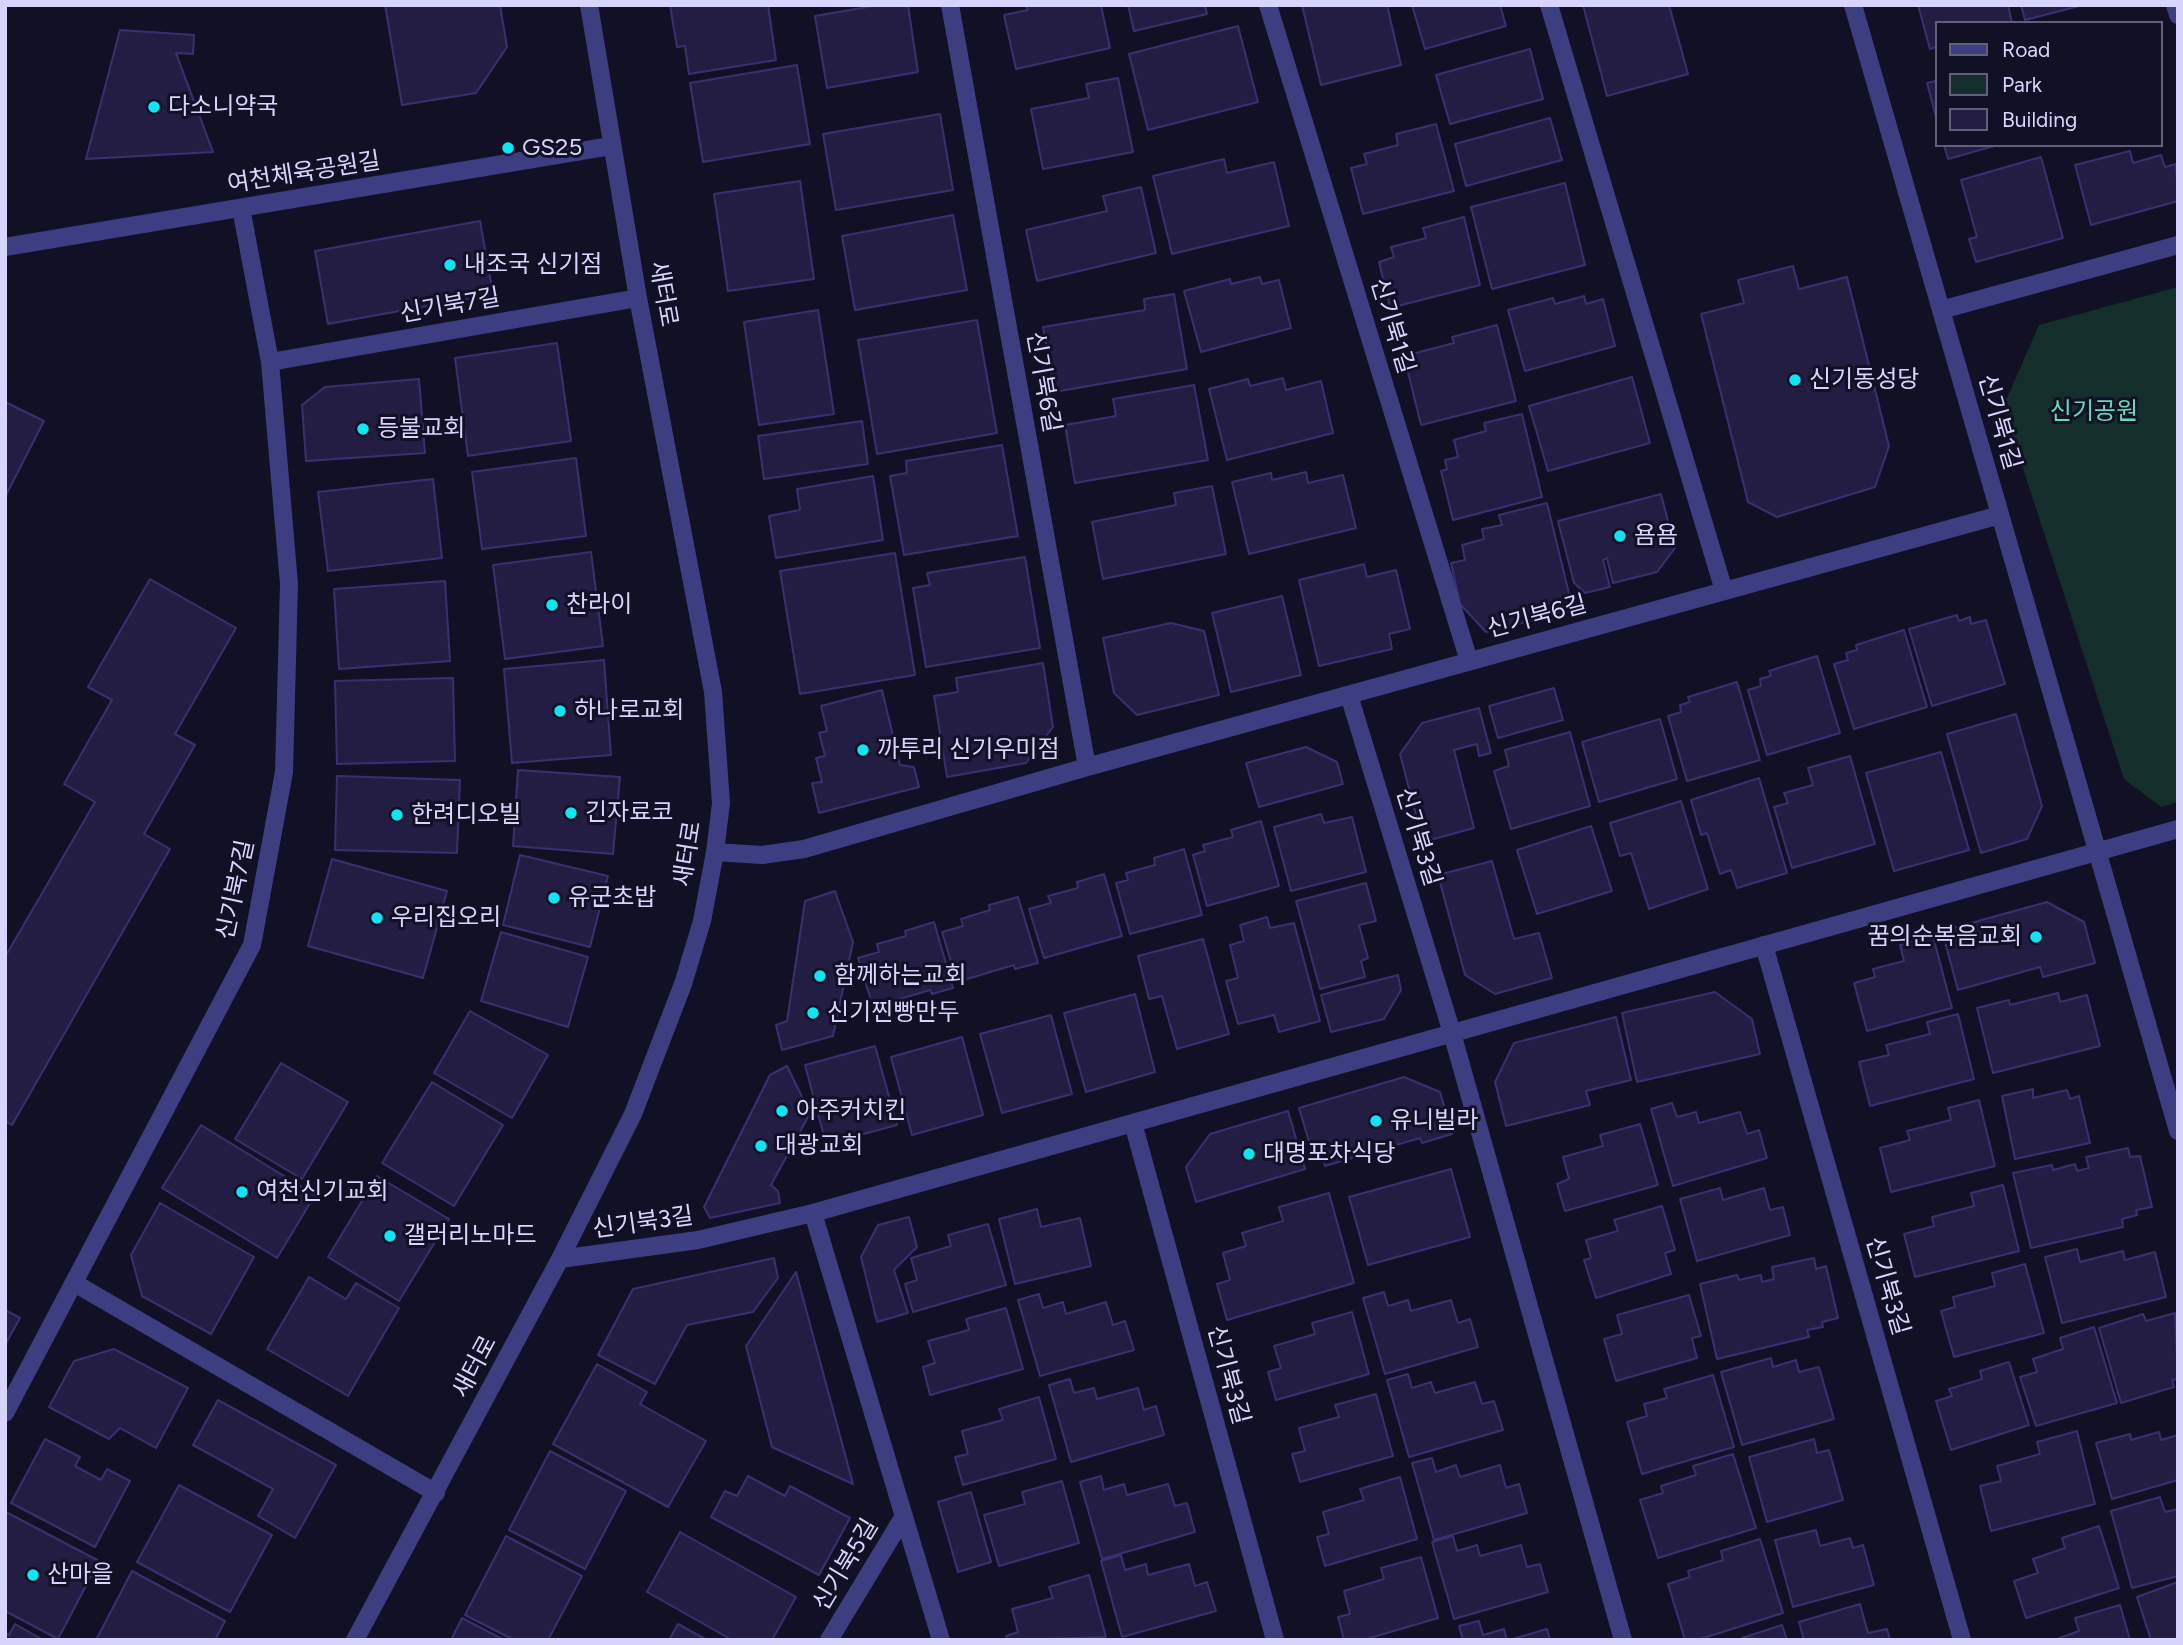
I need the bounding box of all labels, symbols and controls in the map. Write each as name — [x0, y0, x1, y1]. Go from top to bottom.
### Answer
legend — [1934, 21, 2162, 147]
text: Road — [2002, 37, 2050, 62]
text: Park — [2002, 72, 2042, 97]
place label: 다소니약국 — [168, 93, 278, 121]
marker: 다소니약국 — [146, 99, 162, 115]
text: Building — [2002, 107, 2077, 132]
place label: GS25 — [522, 134, 582, 162]
marker: GS25 — [500, 140, 516, 156]
street label: 여천체육공원길 — [225, 147, 383, 199]
place label: 내조국 신기점 — [464, 251, 602, 279]
marker: 내조국 신기점 — [442, 257, 458, 273]
street label: 새터로 — [643, 259, 683, 329]
street label: 신기북1길 — [1364, 275, 1420, 377]
street label: 신기북7길 — [398, 283, 502, 329]
street label: 신기북6길 — [1020, 329, 1066, 435]
place label: 신기동성당 — [1809, 366, 1919, 394]
street label: 신기북1길 — [1972, 371, 2026, 473]
marker: 신기동성당 — [1787, 372, 1803, 388]
park label: 신기공원 — [2050, 398, 2138, 426]
place label: 등불교회 — [377, 415, 465, 443]
marker: 등불교회 — [355, 421, 371, 437]
place label: 욤욤 — [1634, 522, 1678, 550]
marker: 욤욤 — [1612, 528, 1628, 544]
street label: 신기북6길 — [1484, 590, 1590, 644]
place label: 찬라이 — [566, 591, 632, 619]
marker: 찬라이 — [544, 597, 560, 613]
place label: 하나로교회 — [574, 697, 684, 725]
marker: 하나로교회 — [552, 703, 568, 719]
place label: 까투리 신기우미점 — [877, 736, 1060, 764]
marker: 까투리 신기우미점 — [855, 742, 871, 758]
street label: 신기북3길 — [1389, 784, 1447, 890]
place label: 긴자료코 — [585, 799, 673, 827]
place label: 한려디오빌 — [411, 801, 521, 829]
marker: 긴자료코 — [563, 805, 579, 821]
marker: 한려디오빌 — [389, 807, 405, 823]
street label: 새터로 — [669, 819, 707, 889]
street label: 신기북7길 — [211, 838, 261, 942]
place label: 유군초밥 — [568, 884, 656, 912]
marker: 유군초밥 — [546, 890, 562, 906]
place label: 우리집오리 — [391, 904, 501, 932]
marker: 우리집오리 — [369, 910, 385, 926]
place label: 꿈의순복음교회 — [1867, 923, 2022, 951]
marker: 꿈의순복음교회 — [2028, 929, 2044, 945]
place label: 함께하는교회 — [834, 962, 966, 990]
marker: 함께하는교회 — [812, 968, 828, 984]
place label: 신기찐빵만두 — [827, 999, 959, 1027]
marker: 신기찐빵만두 — [805, 1005, 821, 1021]
place label: 아주커치킨 — [796, 1097, 906, 1125]
marker: 아주커치킨 — [774, 1103, 790, 1119]
place label: 유니빌라 — [1390, 1107, 1478, 1135]
marker: 유니빌라 — [1368, 1113, 1384, 1129]
place label: 대광교회 — [775, 1132, 863, 1160]
marker: 대광교회 — [753, 1138, 769, 1154]
place label: 대명포차식당 — [1263, 1140, 1395, 1168]
marker: 대명포차식당 — [1241, 1146, 1257, 1162]
place label: 여천신기교회 — [256, 1178, 388, 1206]
marker: 여천신기교회 — [234, 1184, 250, 1200]
street label: 신기북3길 — [591, 1202, 695, 1244]
place label: 갤러리노마드 — [404, 1222, 536, 1250]
marker: 갤러리노마드 — [382, 1228, 398, 1244]
street label: 신기북3길 — [1859, 1233, 1915, 1339]
street label: 신기북3길 — [1201, 1322, 1255, 1428]
street label: 새터로 — [447, 1331, 503, 1403]
street label: 신기북5길 — [807, 1514, 885, 1616]
place label: 산마을 — [47, 1561, 113, 1589]
marker: 산마을 — [25, 1567, 41, 1583]

